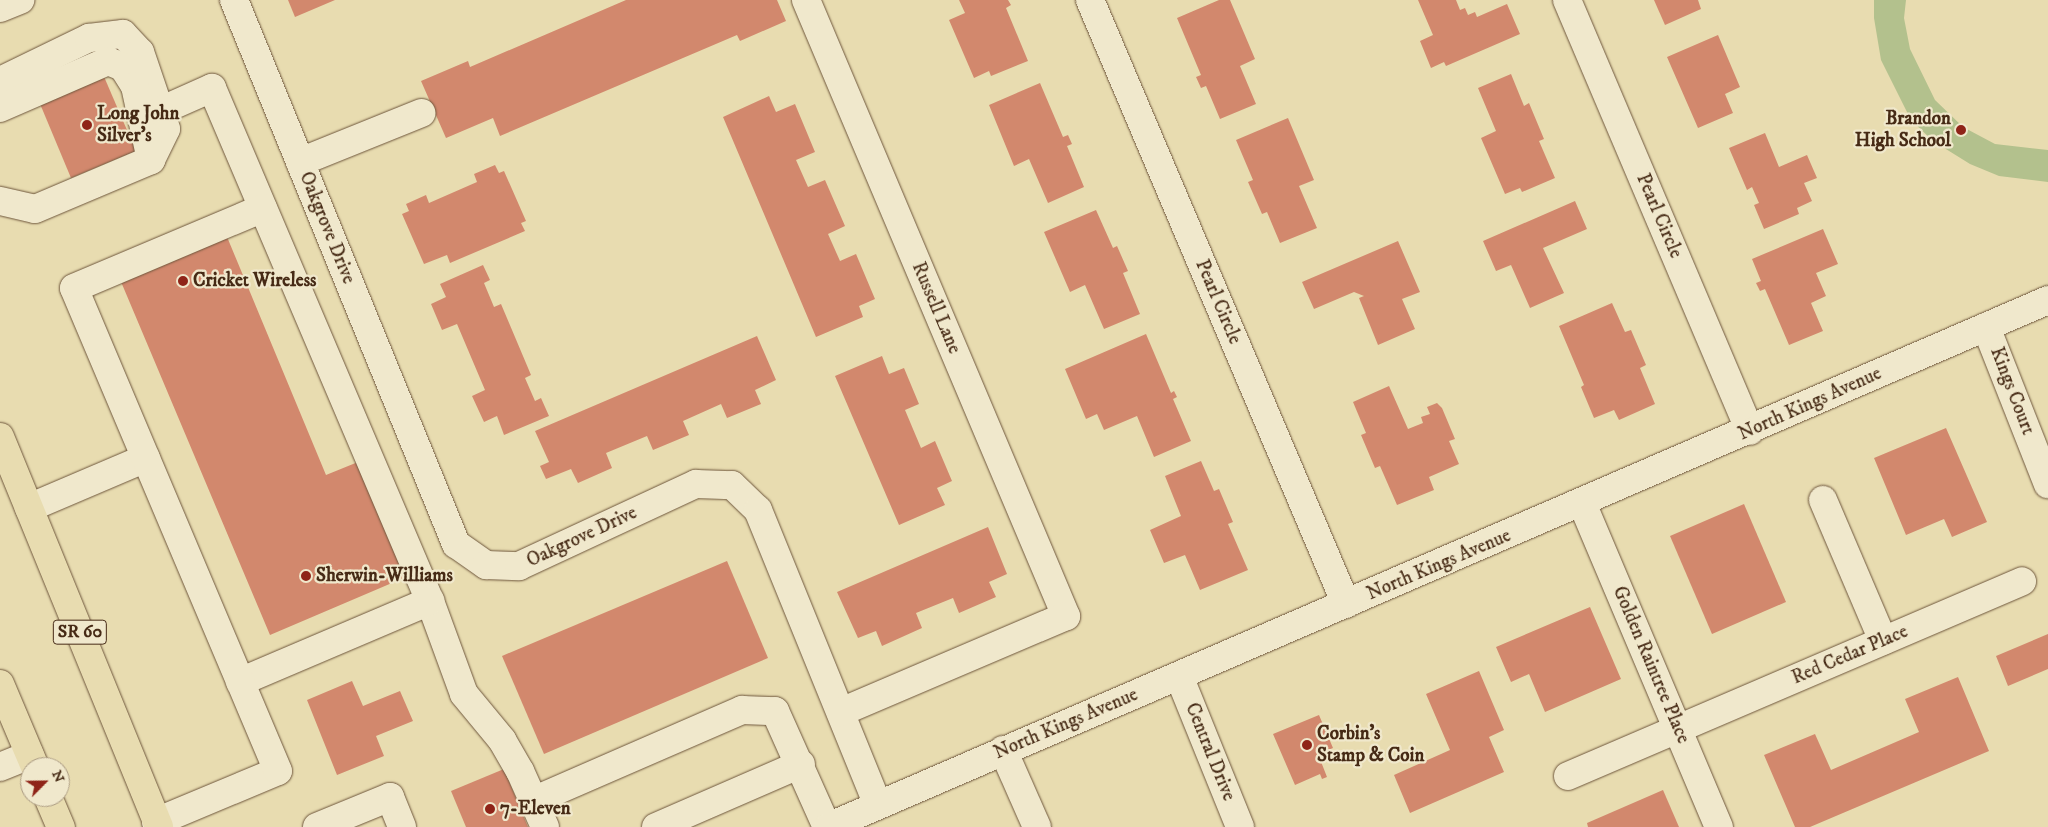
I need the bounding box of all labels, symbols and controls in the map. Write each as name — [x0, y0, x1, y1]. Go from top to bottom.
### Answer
place label: Long John Silver's — [97, 103, 179, 147]
place label: Brandon High School — [1855, 108, 1951, 152]
marker: Long John Silver's — [81, 119, 93, 131]
marker: Brandon High School — [1955, 124, 1967, 136]
street label: Oakgrove Drive — [294, 169, 360, 287]
street label: Pearl Circle — [1631, 170, 1687, 262]
street label: Pearl Circle — [1190, 256, 1246, 348]
street label: Russell Lane — [906, 259, 966, 357]
place label: Cricket Wireless — [193, 270, 316, 292]
marker: Cricket Wireless — [177, 275, 189, 287]
street label: Kings Court — [1985, 344, 2039, 438]
street label: North Kings Avenue — [1735, 362, 1885, 446]
street label: Oakgrove Drive — [523, 502, 641, 572]
street label: North Kings Avenue — [1364, 524, 1514, 606]
place label: Sherwin-Williams — [316, 565, 453, 587]
marker: Sherwin-Williams — [300, 570, 312, 582]
street label: Golden Raintree Place — [1608, 583, 1694, 747]
road number: SR 60 — [52, 616, 108, 648]
street label: Red Cedar Place — [1789, 620, 1911, 690]
street label: North Kings Avenue — [991, 683, 1141, 765]
street label: Central Drive — [1180, 700, 1240, 804]
place label: Corbin's Stamp & Coin — [1317, 723, 1424, 767]
marker: Corbin's Stamp & Coin — [1301, 739, 1313, 751]
north arrow — [20, 757, 70, 807]
text: N — [47, 768, 68, 785]
place label: 7-Eleven — [500, 798, 571, 820]
marker: 7-Eleven — [484, 803, 496, 815]

